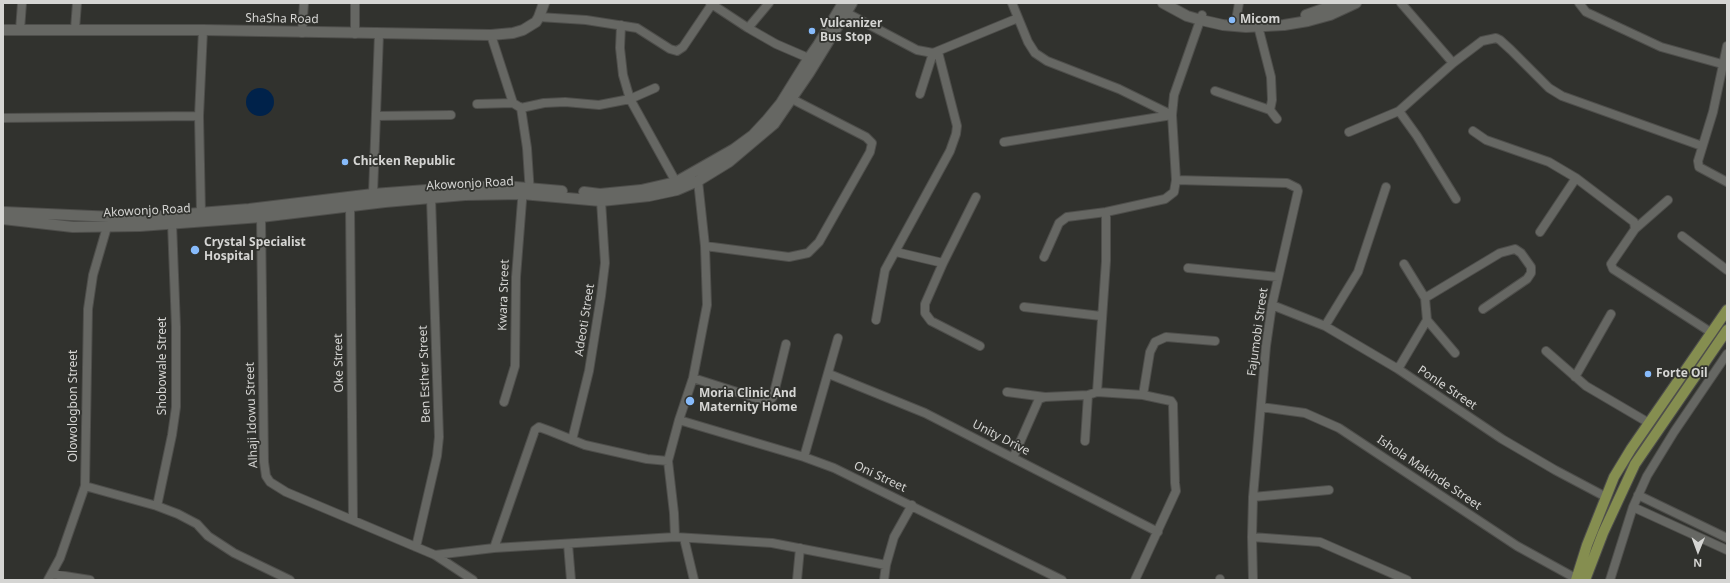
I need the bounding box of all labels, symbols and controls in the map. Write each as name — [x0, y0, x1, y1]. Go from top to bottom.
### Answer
street label: ShaSha Road — [245, 11, 319, 27]
place label: Micom — [1240, 13, 1280, 27]
marker: Micom — [1227, 15, 1237, 25]
place label: Vulcanizer Bus Stop — [820, 17, 882, 45]
marker: Vulcanizer Bus Stop — [807, 26, 817, 36]
place label: Chicken Republic — [353, 155, 455, 169]
marker: Chicken Republic — [340, 157, 350, 167]
street label: Akowonjo Road — [426, 175, 514, 193]
street label: Akowonjo Road — [103, 202, 191, 220]
place label: Crystal Specialist Hospital — [204, 236, 306, 264]
marker: Crystal Specialist Hospital — [189, 244, 201, 256]
street label: Kwara Street — [496, 259, 512, 331]
street label: Adeoti Street — [572, 283, 598, 357]
street label: Fajumobi Street — [1245, 287, 1271, 377]
street label: Shobowale Street — [156, 317, 170, 415]
street label: Ben Esther Street — [416, 325, 434, 423]
street label: Oke Street — [331, 333, 347, 393]
street label: Olowologbon Street — [67, 350, 81, 462]
street label: Alhaji Idowu Street — [243, 362, 261, 468]
street label: Ponle Street — [1415, 363, 1479, 413]
place label: Forte Oil — [1656, 367, 1708, 381]
marker: Forte Oil — [1643, 369, 1653, 379]
place label: Moria Clinic And Maternity Home — [699, 387, 797, 415]
marker: Moria Clinic And Maternity Home — [684, 395, 696, 407]
street label: Unity Drive — [970, 417, 1032, 459]
street label: Ishola Makinde Street — [1374, 433, 1484, 513]
street label: Oni Street — [851, 459, 909, 495]
north arrow — [1678, 531, 1718, 571]
text: N — [1693, 556, 1702, 571]

